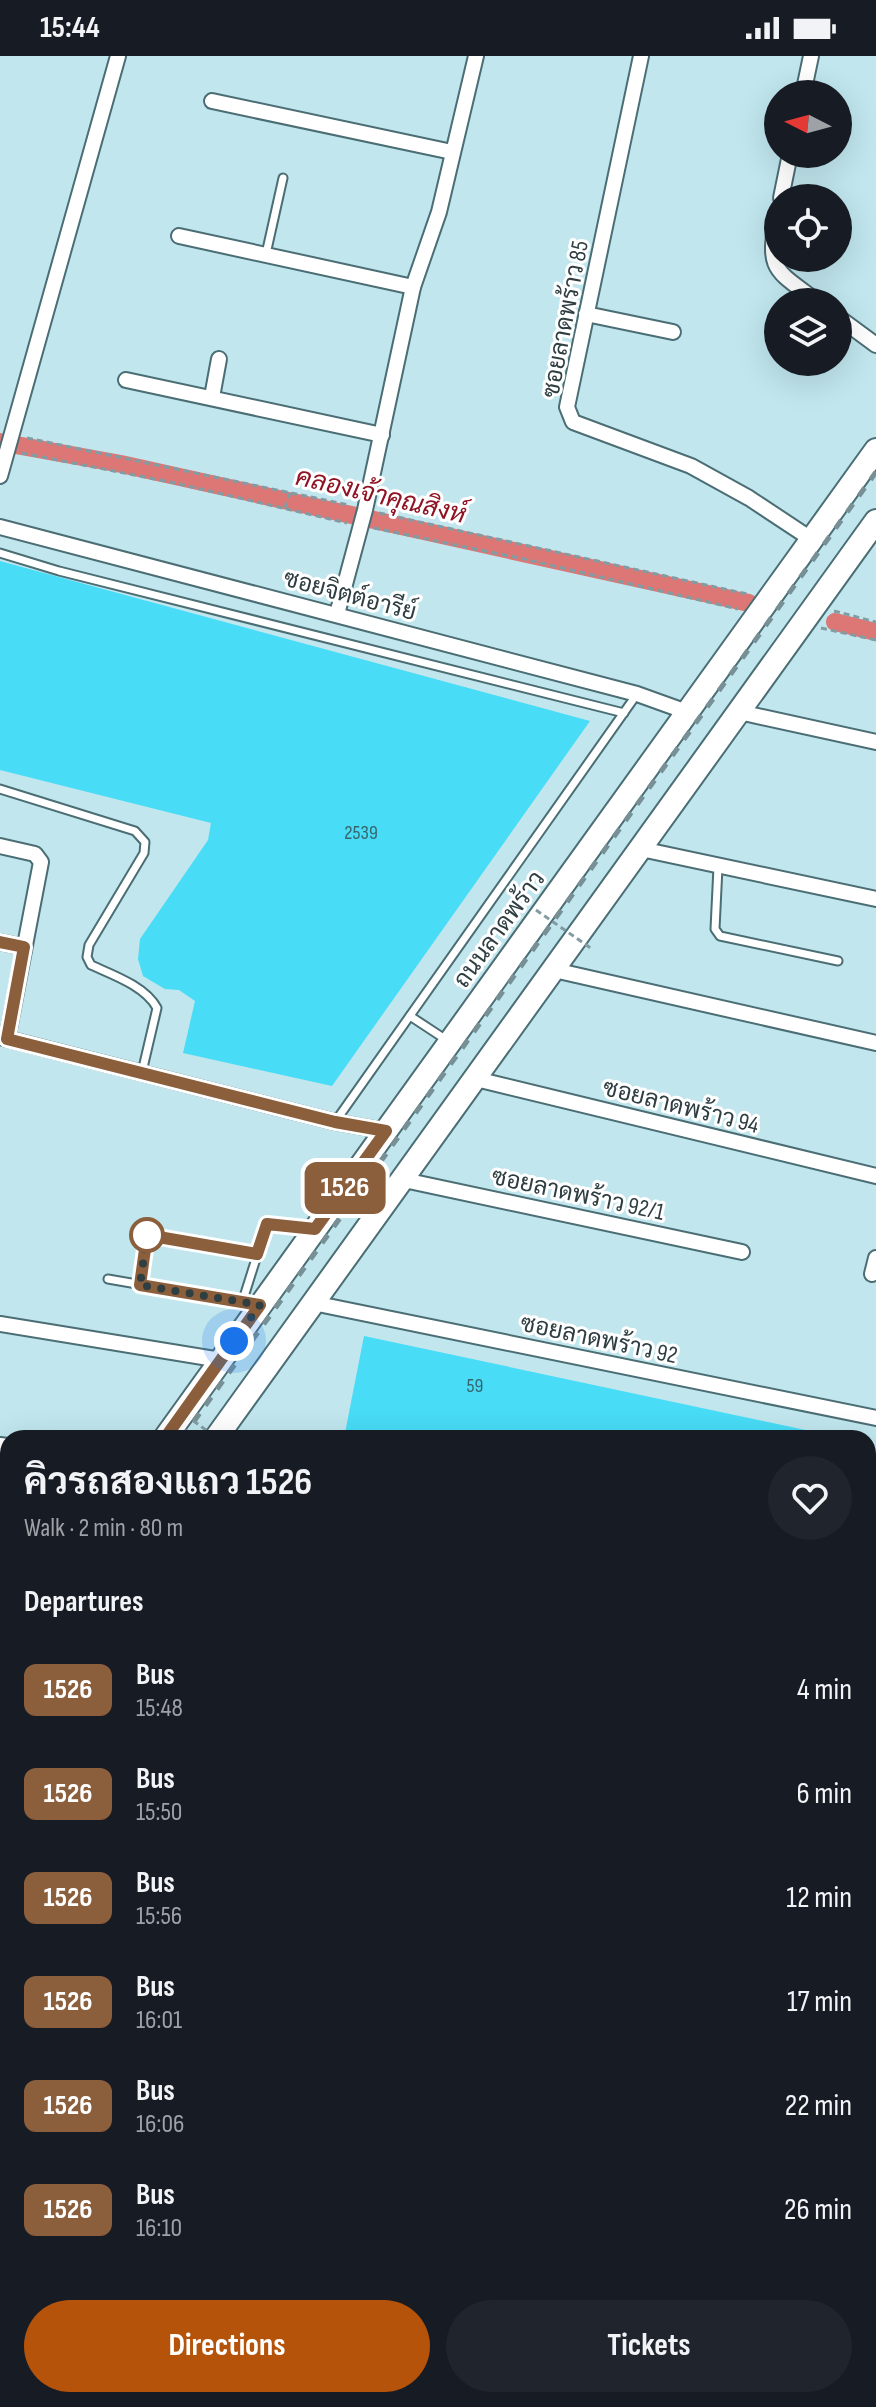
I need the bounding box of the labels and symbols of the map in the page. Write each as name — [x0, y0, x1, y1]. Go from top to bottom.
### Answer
north arrow — [764, 80, 852, 168]
street label: ซอยลาดพร้าว 85 — [535, 238, 595, 400]
water label: คลองเจ้าคุณสิงห์ — [292, 459, 473, 533]
street label: ซอยจิตต์อารีย์ — [280, 562, 420, 627]
house number: 2539 — [344, 821, 378, 845]
street label: ถนนลาดพร้าว — [447, 865, 551, 993]
street label: ซอยลาดพร้าว 94 — [600, 1072, 762, 1140]
street label: ซอยลาดพร้าว 92/1 — [489, 1161, 668, 1227]
line badge: 1526 — [289, 1162, 401, 1214]
unlabelled marker — [130, 1218, 164, 1252]
street label: ซอยลาดพร้าว 92 — [518, 1308, 680, 1370]
your location — [214, 1321, 254, 1361]
house number: 59 — [467, 1374, 483, 1398]

